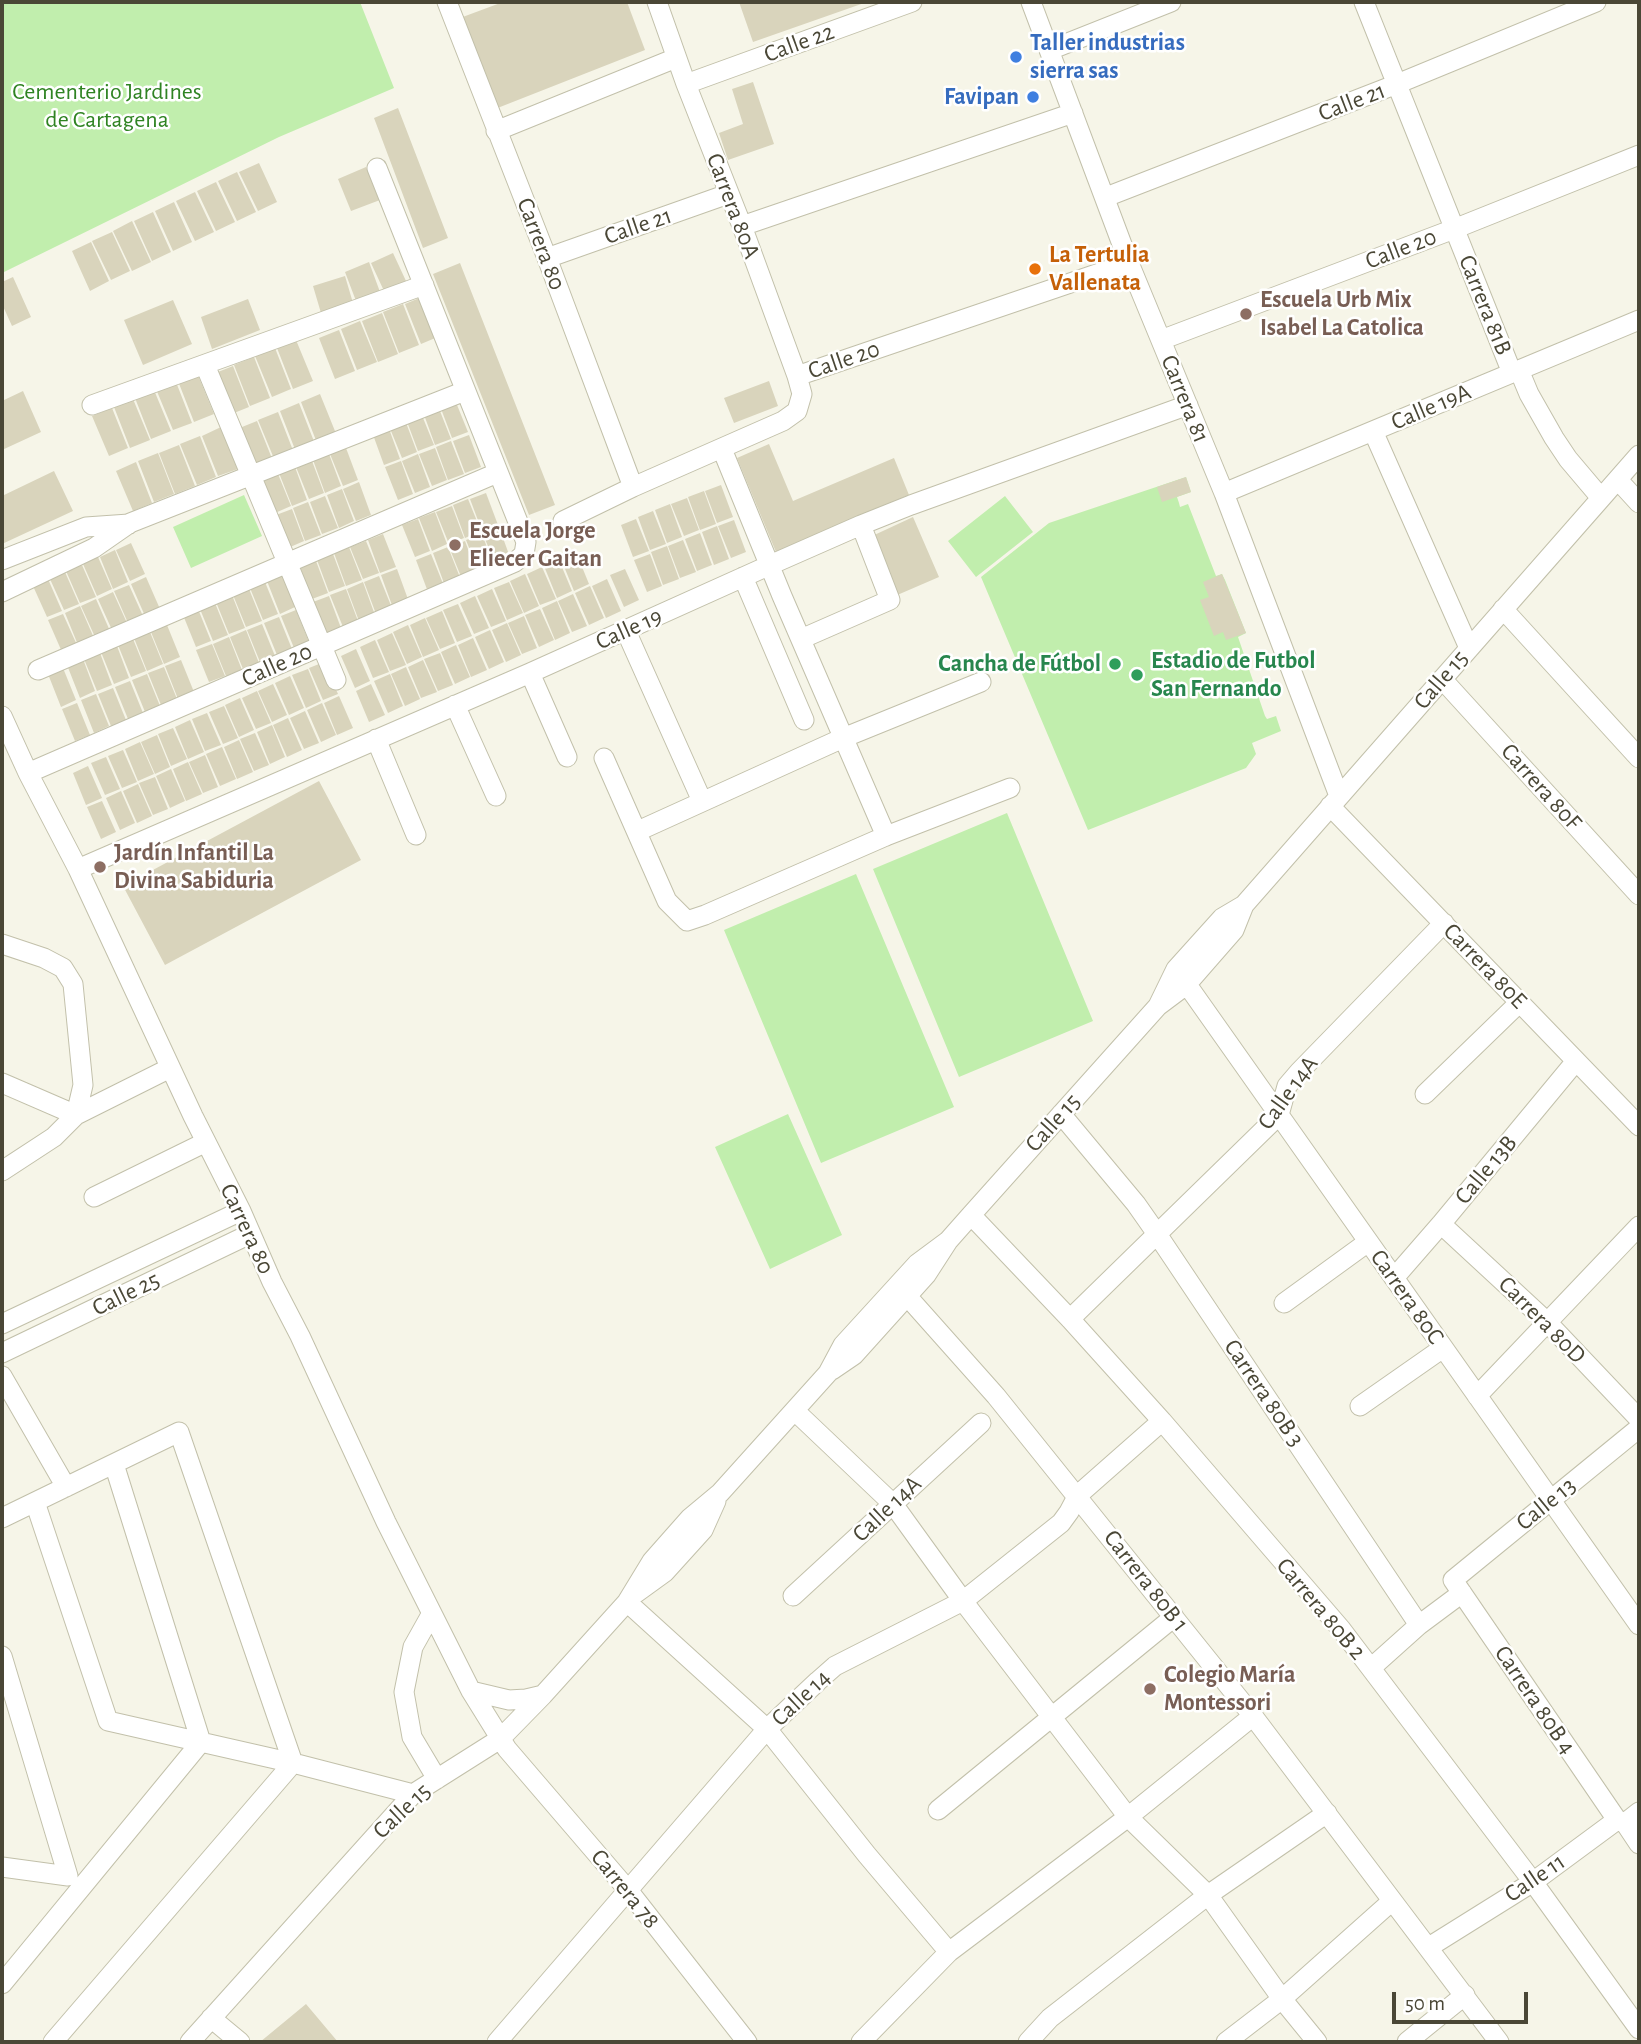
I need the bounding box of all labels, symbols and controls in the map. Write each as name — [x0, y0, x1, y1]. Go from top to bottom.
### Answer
street label: Calle 22 — [760, 17, 838, 69]
place label: Taller industrias sierra sas — [1030, 29, 1185, 85]
marker: Taller industrias sierra sas — [1008, 49, 1024, 65]
street label: Calle 21 — [1314, 76, 1390, 128]
park label: Cementerio Jardines de Cartagena — [12, 78, 202, 134]
place label: Favipan — [944, 83, 1019, 111]
marker: Favipan — [1025, 89, 1041, 105]
street label: Carrera 80A — [700, 149, 766, 263]
street label: Carrera 80 — [510, 194, 572, 294]
street label: Calle 21 — [600, 201, 676, 251]
street label: Calle 20 — [1361, 222, 1441, 276]
place label: La Tertulia Vallenata — [1049, 241, 1150, 297]
street label: Carrera 81B — [1452, 251, 1518, 359]
marker: La Tertulia Vallenata — [1027, 261, 1043, 277]
place label: Escuela Urb Mix Isabel La Catolica — [1260, 286, 1424, 342]
marker: Escuela Urb Mix Isabel La Catolica — [1238, 306, 1254, 322]
street label: Calle 20 — [804, 334, 884, 386]
street label: Carrera 81 — [1154, 351, 1216, 447]
street label: Calle 19A — [1387, 377, 1475, 437]
place label: Escuela Jorge Eliecer Gaitan — [469, 517, 602, 573]
marker: Escuela Jorge Eliecer Gaitan — [447, 537, 463, 553]
street label: Calle 19 — [591, 602, 667, 656]
street label: Calle 20 — [237, 637, 317, 693]
street label: Calle 15 — [1408, 645, 1474, 715]
place label: Estadio de Futbol San Fernando — [1151, 647, 1315, 703]
place label: Cancha de Fútbol — [938, 650, 1101, 678]
marker: Cancha de Fútbol — [1107, 656, 1123, 672]
marker: Estadio de Futbol San Fernando — [1129, 667, 1145, 683]
street label: Carrera 80F — [1495, 738, 1587, 836]
place label: Jardín Infantil La Divina Sabiduria — [114, 839, 274, 895]
marker: Jardín Infantil La Divina Sabiduria — [92, 859, 108, 875]
street label: Carrera 80E — [1437, 917, 1533, 1015]
street label: Calle 14A — [1252, 1051, 1324, 1135]
street label: Calle 15 — [1019, 1088, 1087, 1158]
street label: Calle 13B — [1449, 1130, 1523, 1210]
street label: Carrera 80 — [214, 1179, 280, 1279]
street label: Carrera 80C — [1364, 1244, 1450, 1350]
street label: Calle 25 — [88, 1265, 164, 1323]
street label: Carrera 80D — [1492, 1270, 1592, 1370]
street label: Carrera 80B 3 — [1218, 1334, 1310, 1452]
street label: Calle 14A — [846, 1470, 928, 1548]
street label: Calle 13 — [1510, 1471, 1582, 1537]
street label: Carrera 80B 1 — [1097, 1524, 1195, 1638]
street label: Carrera 80B 2 — [1270, 1552, 1372, 1666]
street label: Carrera 80B 4 — [1488, 1640, 1582, 1760]
place label: Colegio María Montessori — [1164, 1661, 1295, 1717]
street label: Calle 14 — [765, 1664, 837, 1732]
marker: Colegio María Montessori — [1142, 1681, 1158, 1697]
street label: Calle 15 — [367, 1777, 437, 1845]
street label: Carrera 78 — [584, 1843, 666, 1935]
street label: Calle 11 — [1499, 1847, 1571, 1909]
scale bar — [1396, 1978, 1532, 2022]
text: 50 m — [1405, 1993, 1445, 2014]

